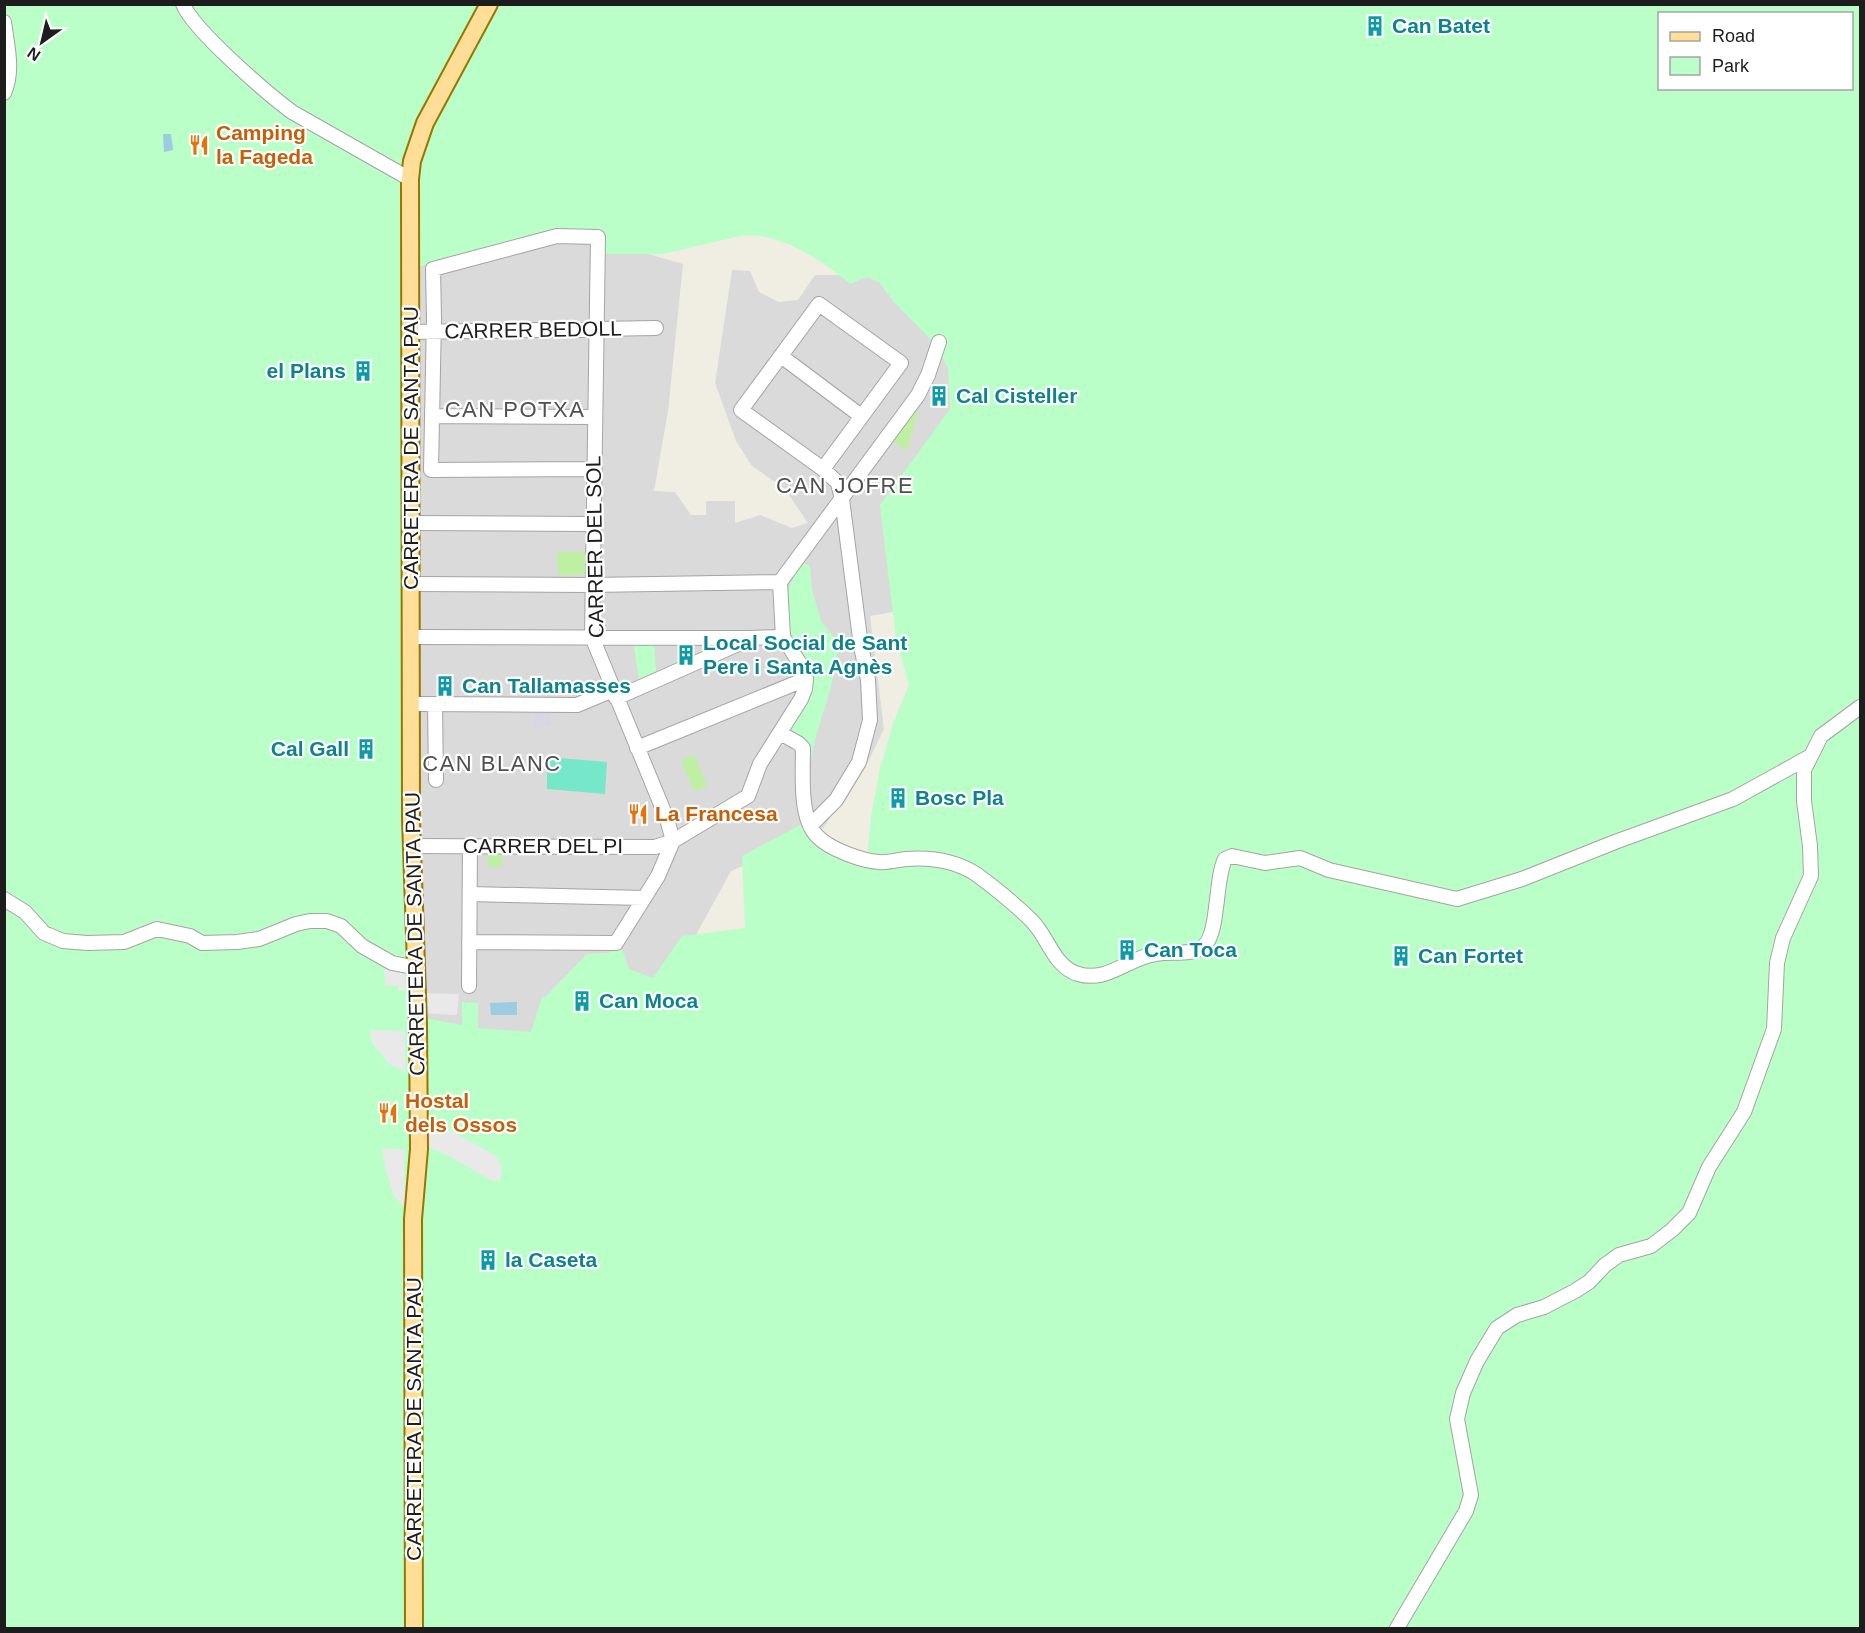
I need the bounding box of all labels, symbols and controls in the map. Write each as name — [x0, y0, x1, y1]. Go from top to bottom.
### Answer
north arrow — [12, 12, 72, 72]
legend — [1658, 12, 1853, 90]
building icon: Can Batet — [1363, 14, 1387, 38]
place label: Can Batet — [1392, 14, 1490, 37]
text: Road — [1712, 26, 1755, 46]
text: N — [24, 44, 43, 64]
text: Park — [1712, 56, 1750, 76]
place label: Camping la Fageda — [216, 121, 313, 168]
restaurant icon: Camping la Fageda — [187, 133, 211, 157]
street label: CARRETERA DE SANTA PAU — [399, 306, 422, 590]
street label: CARRER BEDOLL — [444, 316, 622, 343]
place label: el Plans — [267, 359, 346, 382]
building icon: el Plans — [351, 359, 375, 383]
building icon: Cal Cisteller — [927, 384, 951, 408]
place label: Cal Cisteller — [956, 384, 1077, 407]
district label: CAN POTXA — [445, 397, 585, 422]
street label: CARRER DEL SOL — [581, 456, 608, 638]
district label: CAN JOFRE — [776, 473, 914, 498]
place label: Local Social de Sant Pere i Santa Agnès — [703, 631, 907, 678]
building icon: Local Social de Sant Pere i Santa Agnès — [674, 643, 698, 667]
building icon: Can Tallamasses — [433, 674, 457, 698]
place label: Can Tallamasses — [462, 674, 631, 697]
place label: Cal Gall — [271, 737, 349, 760]
building icon: Cal Gall — [354, 737, 378, 761]
district label: CAN BLANC — [422, 751, 562, 776]
building icon: Bosc Pla — [886, 786, 910, 810]
place label: Bosc Pla — [915, 786, 1004, 809]
street label: CARRETERA DE SANTA PAU — [401, 792, 428, 1076]
restaurant icon: La Francesa — [626, 802, 650, 826]
place label: La Francesa — [655, 802, 778, 825]
street label: CARRER DEL PI — [463, 834, 623, 857]
building icon: Can Toca — [1115, 938, 1139, 962]
place label: Can Toca — [1144, 938, 1237, 961]
building icon: Can Fortet — [1389, 944, 1413, 968]
place label: Can Fortet — [1418, 944, 1523, 967]
building icon: Can Moca — [570, 989, 594, 1013]
place label: Can Moca — [599, 989, 699, 1012]
place label: Hostal dels Ossos — [405, 1089, 517, 1136]
restaurant icon: Hostal dels Ossos — [376, 1101, 400, 1125]
building icon: la Caseta — [476, 1248, 500, 1272]
place label: la Caseta — [505, 1248, 598, 1271]
street label: CARRETERA DE SANTA PAU — [402, 1277, 425, 1561]

